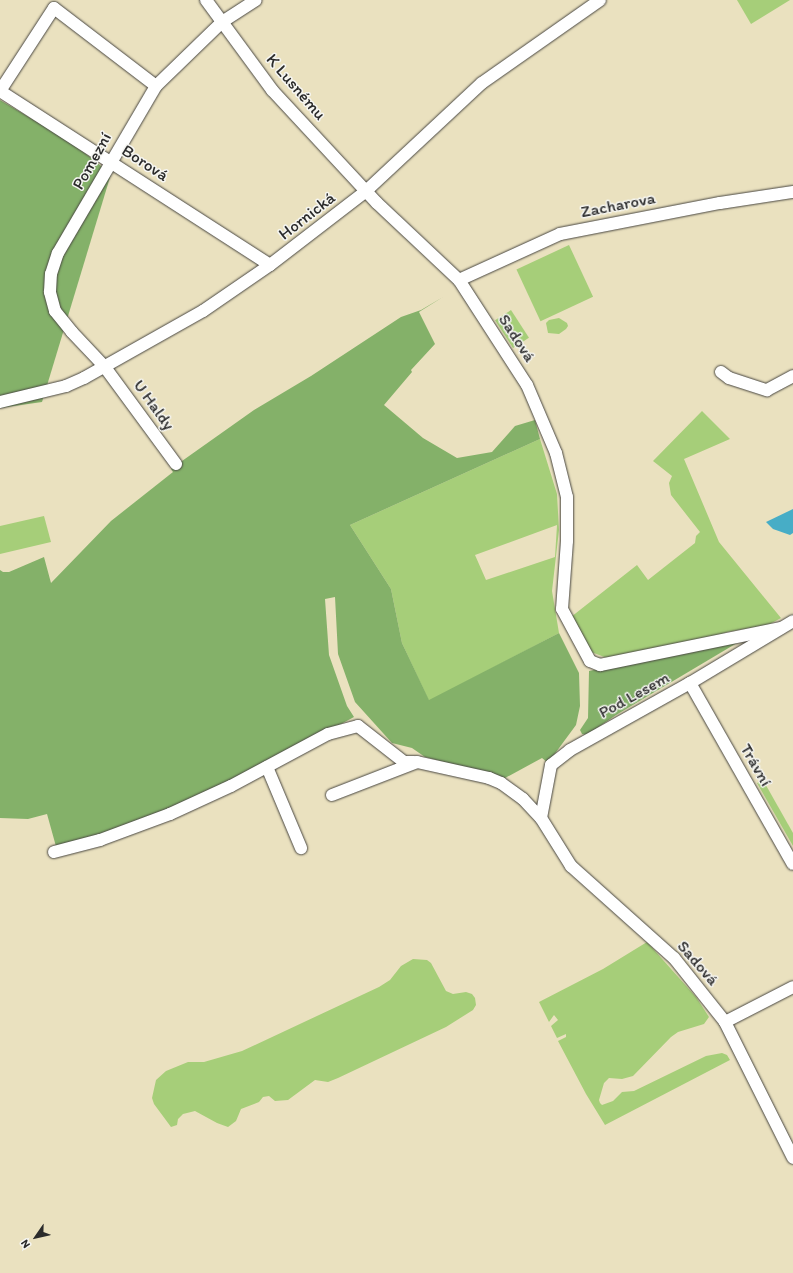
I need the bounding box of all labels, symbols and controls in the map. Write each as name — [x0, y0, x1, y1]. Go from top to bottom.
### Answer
street label: K Lusnému — [262, 50, 330, 124]
street label: Pomezní — [68, 129, 116, 193]
street label: Borová — [118, 140, 172, 186]
street label: Hornická — [275, 188, 339, 244]
street label: Zacharova — [579, 188, 657, 222]
street label: Sadová — [494, 310, 540, 366]
street label: U Haldy — [129, 376, 179, 434]
street label: Pod Lesem — [595, 667, 673, 723]
street label: Trávní — [736, 740, 776, 790]
street label: Sadová — [673, 936, 723, 990]
north arrow — [16, 1217, 56, 1257]
text: N — [18, 1237, 33, 1251]

